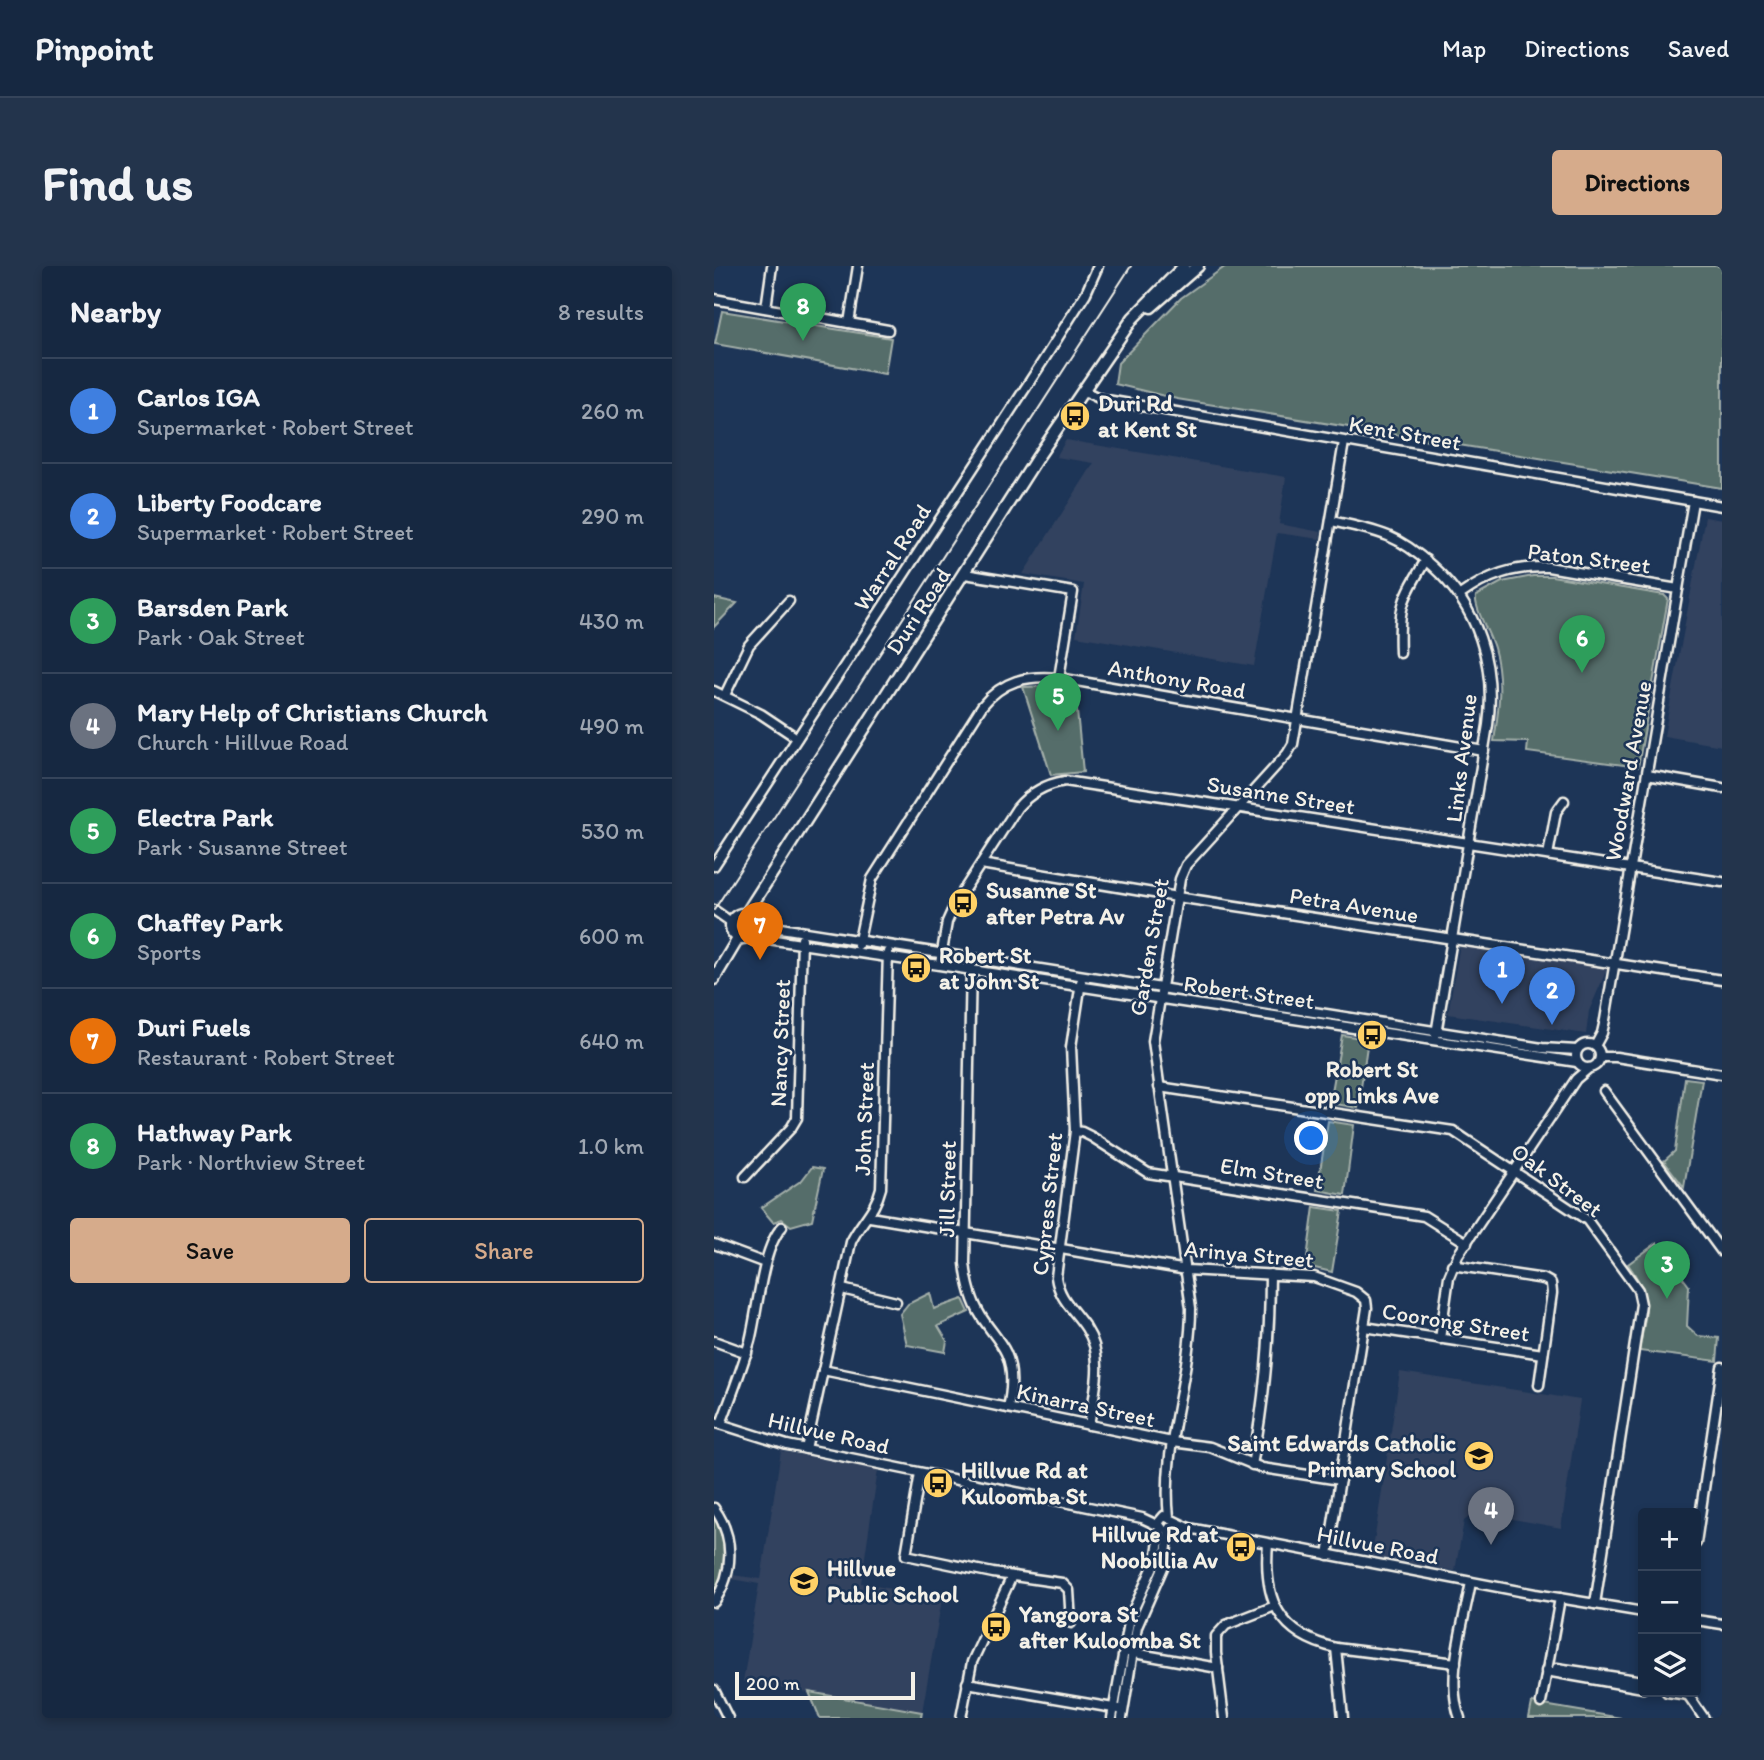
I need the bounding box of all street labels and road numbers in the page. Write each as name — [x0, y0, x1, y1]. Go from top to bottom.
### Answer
street label: Kent Street — [1347, 409, 1464, 457]
street label: Warral Road — [847, 498, 937, 616]
street label: Paton Street — [1526, 537, 1652, 579]
street label: Duri Road — [879, 562, 957, 660]
street label: Anthony Road — [1106, 653, 1249, 705]
street label: Woodward Avenue — [1598, 679, 1658, 863]
street label: Links Avenue — [1439, 692, 1483, 824]
street label: Susanne Street — [1205, 769, 1357, 821]
street label: Garden Street — [1123, 876, 1175, 1018]
street label: Petra Avenue — [1287, 881, 1421, 929]
street label: Robert Street — [1182, 969, 1317, 1015]
street label: Nancy Street — [764, 978, 796, 1107]
street label: John Street — [848, 1061, 880, 1176]
street label: Cypress Street — [1026, 1131, 1068, 1277]
street label: Oak Street — [1506, 1137, 1608, 1223]
street label: Jill Street — [932, 1140, 962, 1238]
street label: Elm Street — [1218, 1151, 1326, 1195]
street label: Arinya Street — [1183, 1234, 1315, 1274]
street label: Coorong Street — [1380, 1297, 1532, 1348]
street label: Kinarra Street — [1014, 1377, 1158, 1433]
street label: Hillvue Road — [766, 1405, 893, 1461]
street label: Hillvue Road — [1315, 1519, 1442, 1571]

